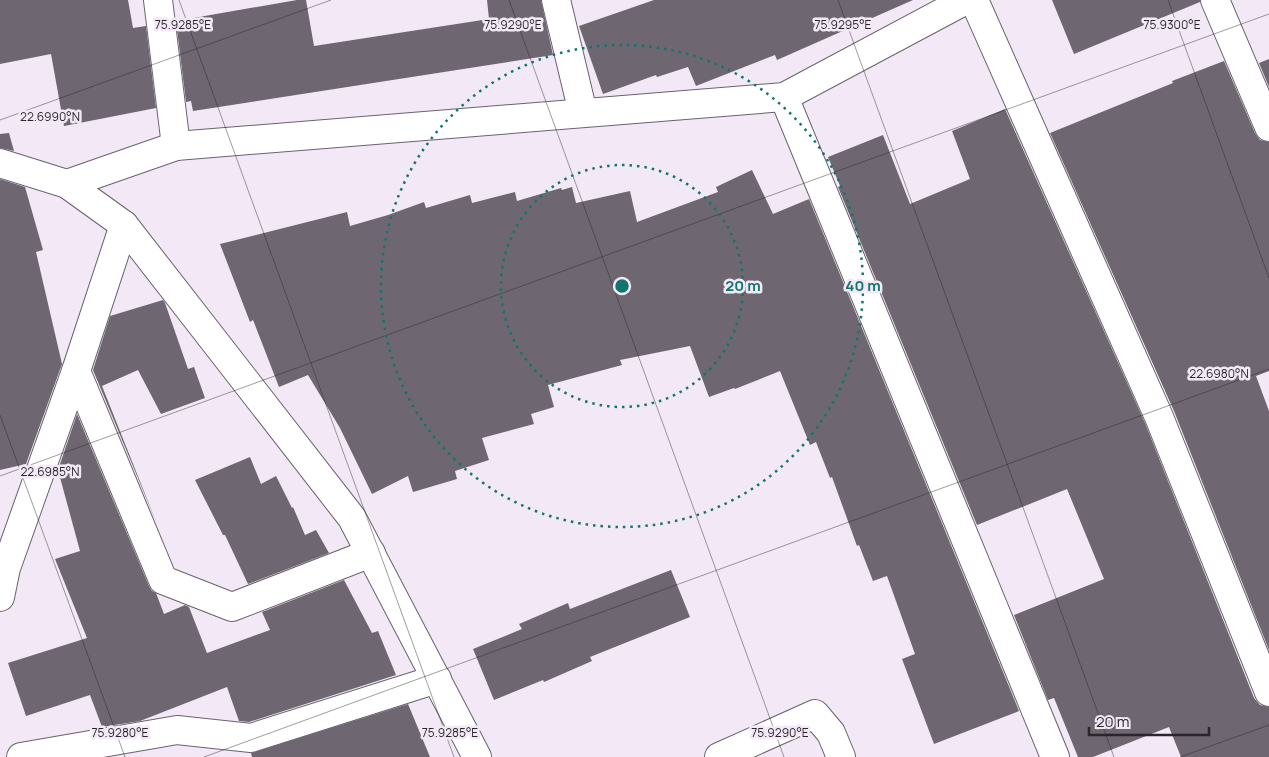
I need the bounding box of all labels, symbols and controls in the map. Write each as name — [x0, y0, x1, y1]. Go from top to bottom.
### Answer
text: 75.9285°E — [155, 16, 211, 33]
text: 75.9290°E — [484, 16, 542, 33]
text: 75.9295°E — [815, 16, 872, 33]
text: 75.9300°E — [1144, 16, 1201, 33]
text: 22.6990°N — [20, 108, 80, 125]
text: 20 m — [725, 275, 761, 296]
text: 40 m — [845, 275, 881, 296]
centre of rings — [613, 277, 631, 295]
text: 22.6980°N — [1189, 365, 1249, 382]
text: 22.6985°N — [20, 463, 80, 480]
scale bar — [1089, 704, 1209, 736]
text: 20 m — [1096, 711, 1129, 732]
text: 75.9280°E — [92, 724, 149, 741]
text: 75.9285°E — [422, 724, 478, 741]
text: 75.9290°E — [751, 724, 809, 741]

